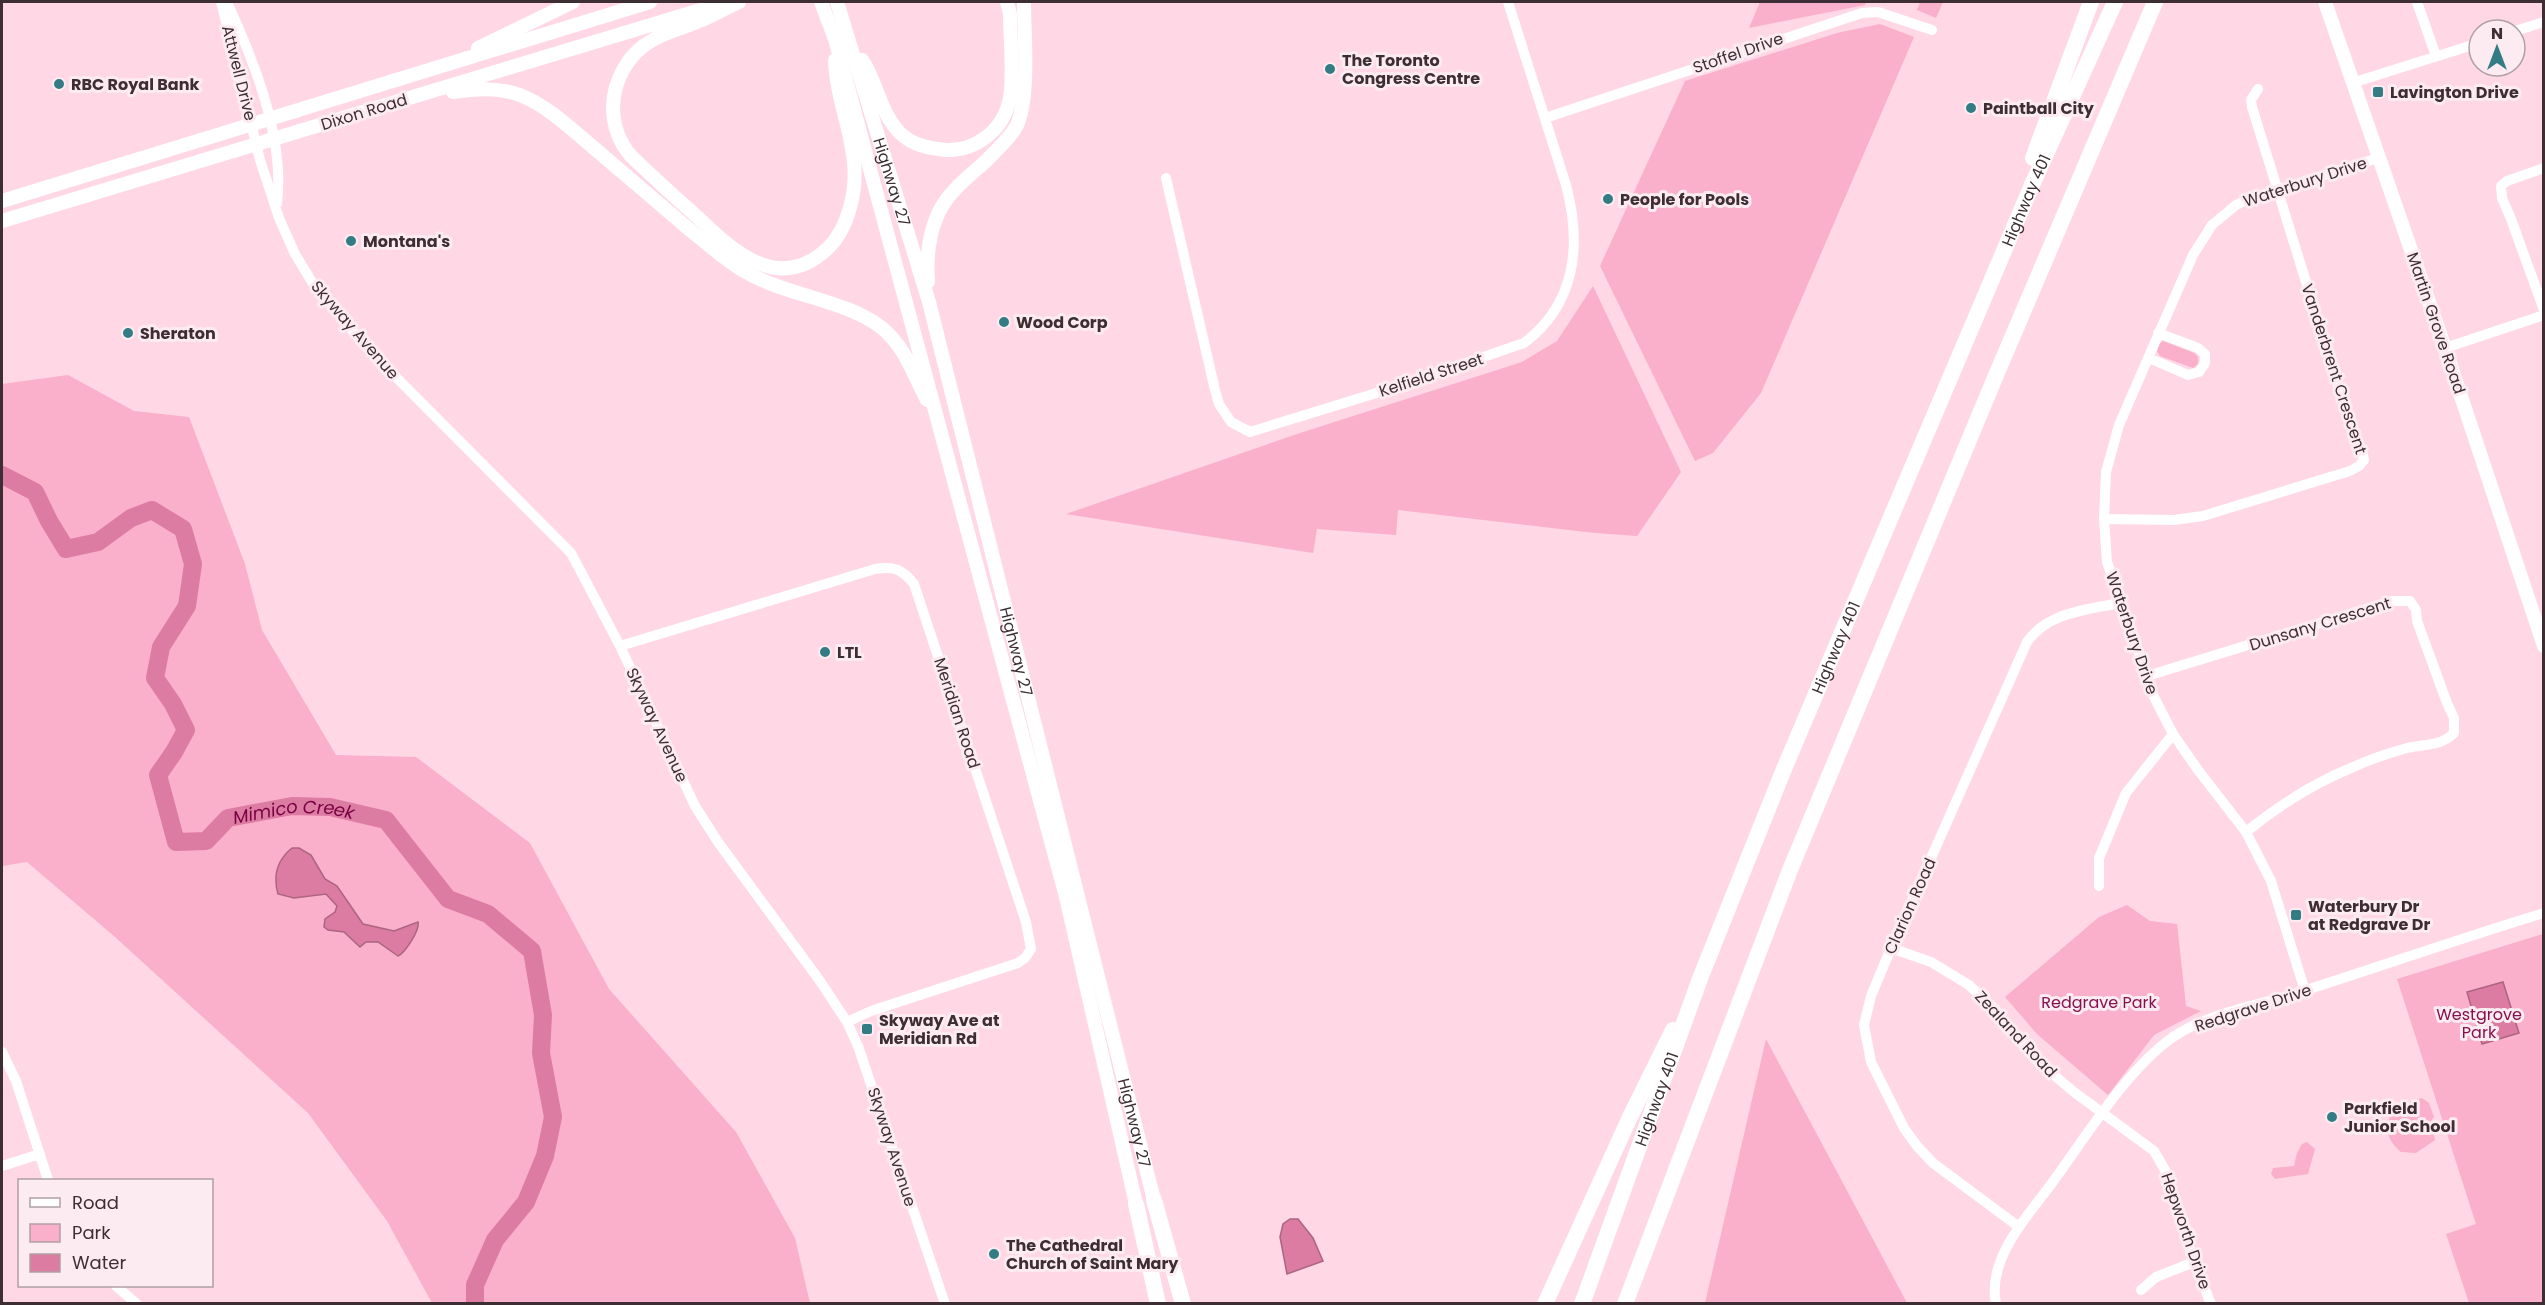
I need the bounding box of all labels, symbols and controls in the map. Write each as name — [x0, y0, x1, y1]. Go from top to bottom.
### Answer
north arrow — [2467, 18, 2527, 78]
text: N — [2491, 22, 2503, 45]
street label: Attwell Drive — [216, 23, 262, 123]
street label: Stoffel Drive — [1690, 27, 1786, 79]
place label: The Toronto Congress Centre — [1342, 49, 1480, 90]
marker: The Toronto Congress Centre — [1323, 62, 1337, 76]
place label: RBC Royal Bank — [71, 73, 199, 96]
marker: RBC Royal Bank — [52, 77, 66, 91]
place label: Lavington Drive — [2390, 81, 2519, 104]
marker: Lavington Drive — [2371, 85, 2385, 99]
street label: Dixon Road — [318, 88, 410, 136]
place label: Paintball City — [1983, 97, 2095, 120]
marker: Paintball City — [1964, 101, 1978, 115]
street label: Highway 27 — [868, 135, 917, 229]
street label: Highway 401 — [1996, 150, 2056, 250]
street label: Waterbury Drive — [2240, 151, 2370, 213]
place label: People for Pools — [1620, 188, 1749, 211]
marker: People for Pools — [1601, 192, 1615, 206]
place label: Montana's — [363, 230, 450, 253]
marker: Montana's — [344, 234, 358, 248]
street label: Martin Grove Road — [2401, 249, 2471, 397]
street label: Skyway Avenue — [306, 276, 404, 384]
street label: Vanderbrent Crescent — [2296, 281, 2372, 457]
place label: Wood Corp — [1016, 311, 1108, 334]
marker: Wood Corp — [997, 315, 1011, 329]
place label: Sheraton — [140, 322, 216, 345]
marker: Sheraton — [121, 326, 135, 340]
street label: Kelfield Street — [1376, 347, 1486, 403]
street label: Waterbury Drive — [2100, 568, 2164, 698]
street label: Dunsany Crescent — [2246, 591, 2394, 656]
street label: Highway 401 — [1806, 598, 1865, 697]
street label: Highway 27 — [994, 604, 1039, 699]
place label: LTL — [837, 641, 862, 664]
marker: LTL — [818, 645, 832, 659]
street label: Meridian Road — [928, 655, 986, 771]
street label: Skyway Avenue — [620, 664, 694, 786]
water label: Mimico Creek — [231, 793, 358, 829]
street label: Clarion Road — [1878, 854, 1942, 958]
place label: Waterbury Dr at Redgrave Dr — [2308, 895, 2430, 936]
marker: Waterbury Dr at Redgrave Dr — [2289, 908, 2303, 922]
street label: Redgrave Drive — [2192, 978, 2314, 1038]
street label: Zealand Road — [1970, 986, 2062, 1082]
park label: Redgrave Park — [2041, 991, 2158, 1014]
park label: Westgrove Park — [2436, 1003, 2522, 1044]
place label: Skyway Ave at Meridian Rd — [879, 1009, 999, 1050]
marker: Skyway Ave at Meridian Rd — [860, 1022, 874, 1036]
street label: Highway 401 — [1629, 1049, 1684, 1149]
street label: Highway 27 — [1112, 1076, 1157, 1170]
street label: Skyway Avenue — [862, 1085, 922, 1210]
place label: Parkfield Junior School — [2344, 1097, 2455, 1138]
marker: Parkfield Junior School — [2325, 1110, 2339, 1124]
street label: Hepworth Drive — [2155, 1170, 2217, 1292]
legend — [18, 1179, 213, 1287]
text: Road — [72, 1190, 119, 1215]
text: Park — [72, 1220, 111, 1245]
place label: The Cathedral Church of Saint Mary — [1006, 1234, 1179, 1275]
marker: The Cathedral Church of Saint Mary — [987, 1247, 1001, 1261]
text: Water — [72, 1250, 126, 1275]

